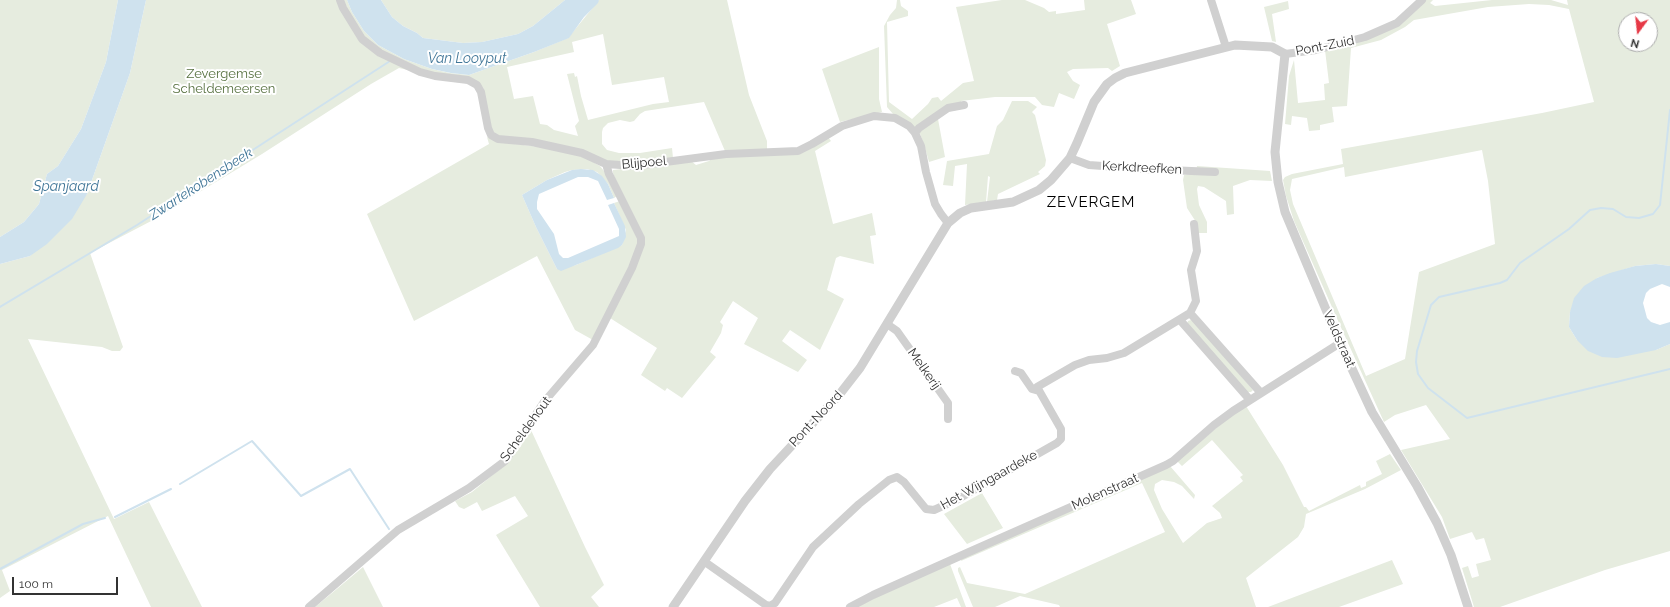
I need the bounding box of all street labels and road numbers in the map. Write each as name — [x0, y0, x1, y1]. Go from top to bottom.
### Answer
street label: Pont-Zuid — [1294, 33, 1356, 59]
street label: Blijpoel — [621, 153, 667, 173]
street label: Kerkdreefken — [1101, 158, 1183, 178]
street label: Veldstraat — [1319, 308, 1359, 370]
street label: Melkerij — [904, 345, 944, 393]
street label: Pont-Noord — [786, 388, 846, 450]
street label: Scheldehout — [497, 393, 555, 465]
street label: Het Wijngaardeke — [938, 447, 1040, 513]
street label: Molenstraat — [1069, 470, 1141, 514]

